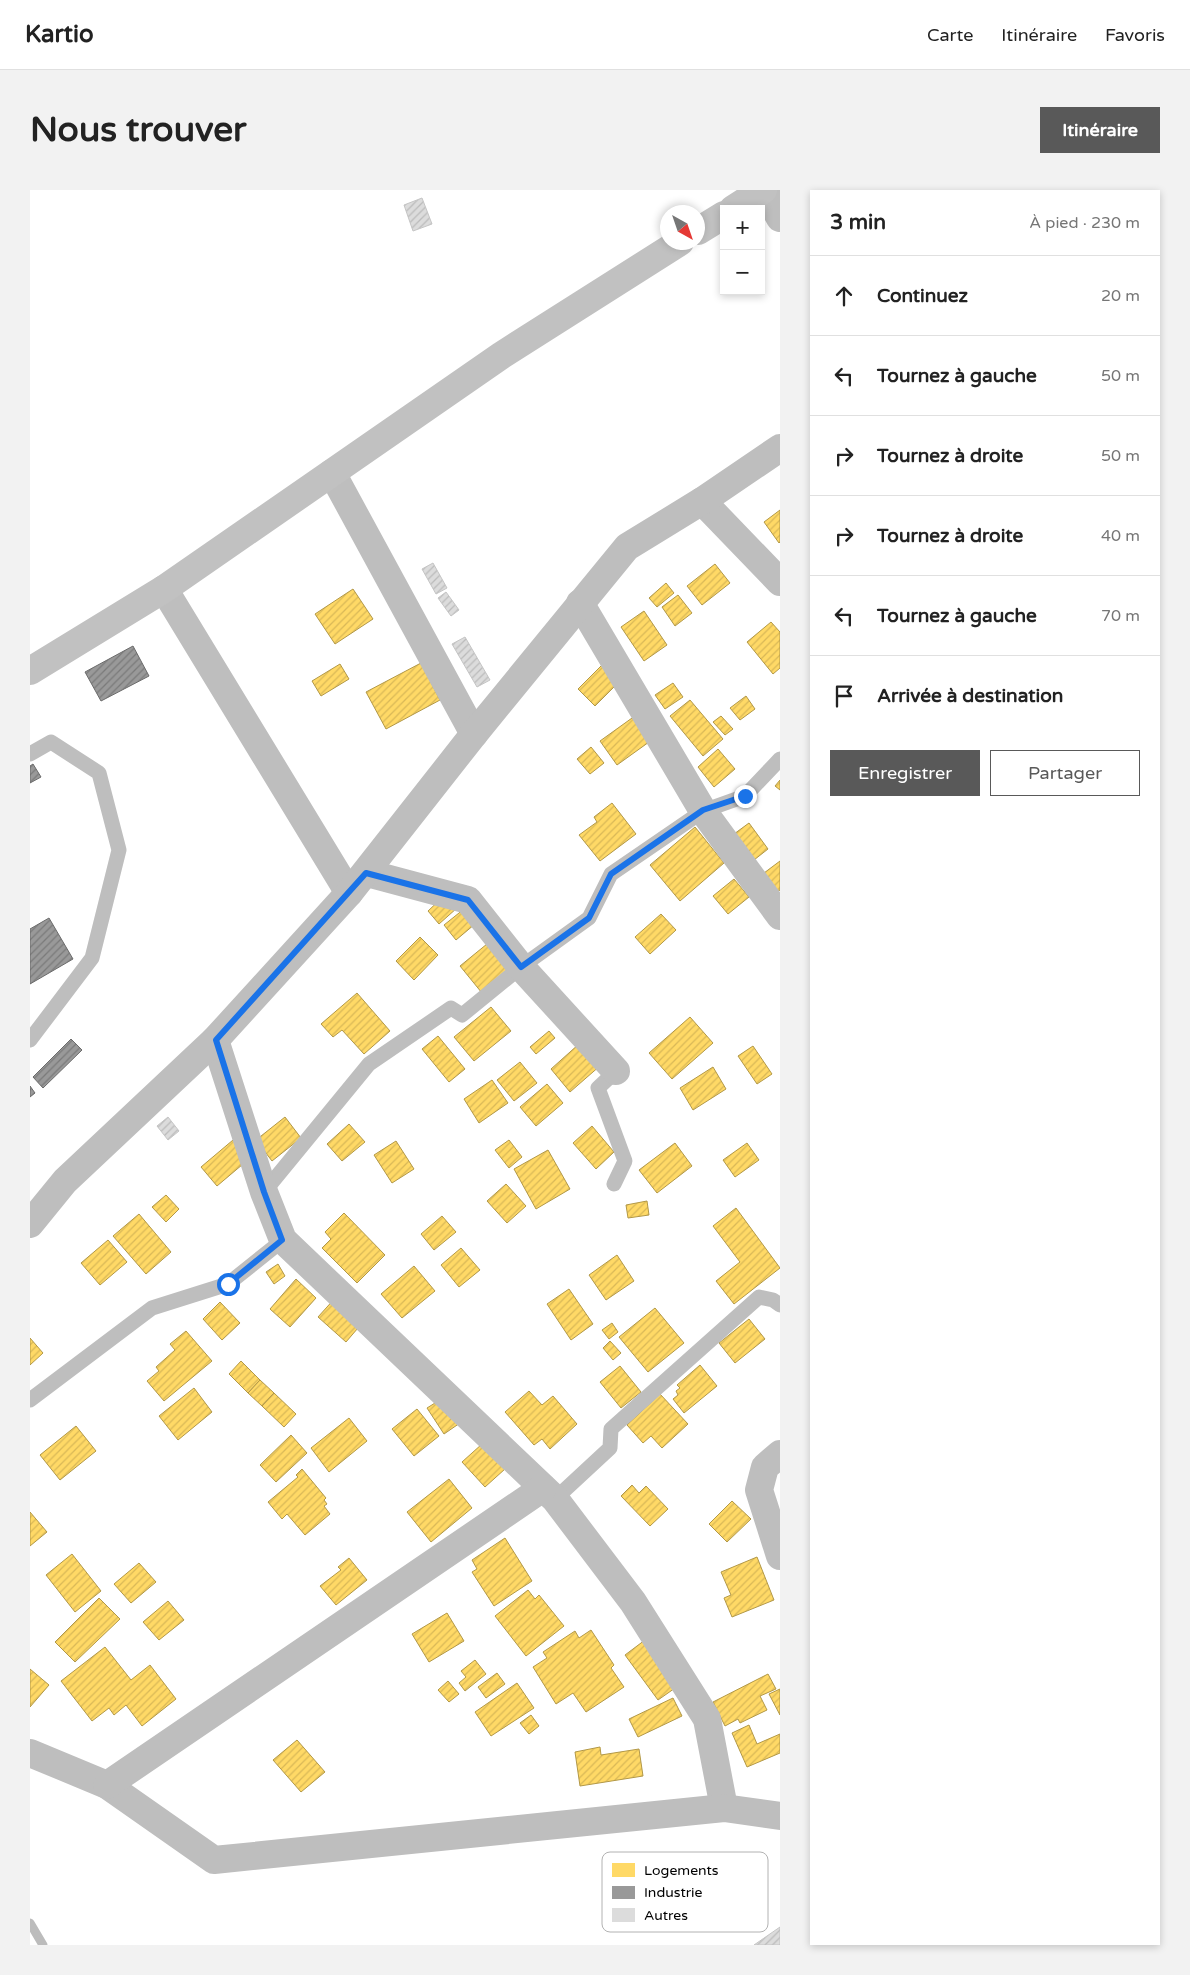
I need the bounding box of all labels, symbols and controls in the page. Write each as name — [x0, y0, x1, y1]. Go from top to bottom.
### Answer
text: Kartio — [25, 20, 94, 49]
text: Carte — [927, 24, 973, 46]
text: Itinéraire — [1001, 24, 1077, 46]
text: Favoris — [1105, 24, 1165, 46]
button: Itinéraire — [1040, 107, 1160, 153]
text: Nous trouver — [30, 109, 246, 151]
north arrow — [660, 205, 705, 250]
map controls — [720, 205, 765, 295]
button: + — [720, 205, 765, 250]
text: 3 min — [830, 210, 886, 235]
text: À pied · 230 m — [1029, 213, 1140, 233]
button: − — [720, 250, 765, 295]
icon: ahead — [830, 282, 858, 310]
text: Continuez — [877, 285, 968, 307]
text: 20 m — [1101, 286, 1140, 306]
icon: left — [830, 362, 858, 390]
text: Tournez à gauche — [877, 365, 1037, 387]
text: 50 m — [1101, 366, 1140, 386]
icon: right — [830, 442, 858, 470]
text: Tournez à droite — [877, 445, 1023, 467]
text: 50 m — [1101, 446, 1140, 466]
icon: right — [830, 522, 858, 550]
text: Tournez à droite — [877, 525, 1023, 547]
text: 40 m — [1101, 526, 1140, 546]
icon: left — [830, 602, 858, 630]
text: Tournez à gauche — [877, 605, 1037, 627]
text: 70 m — [1101, 606, 1140, 626]
icon: arrive — [830, 682, 858, 710]
text: Arrivée à destination — [877, 685, 1063, 707]
button: Enregistrer — [830, 750, 980, 796]
button: Partager — [990, 750, 1140, 796]
route end — [734, 785, 757, 808]
route start — [217, 1273, 240, 1296]
legend — [602, 1852, 768, 1932]
text: Logements — [644, 1862, 719, 1879]
text: Industrie — [644, 1884, 703, 1901]
text: Autres — [644, 1907, 688, 1924]

